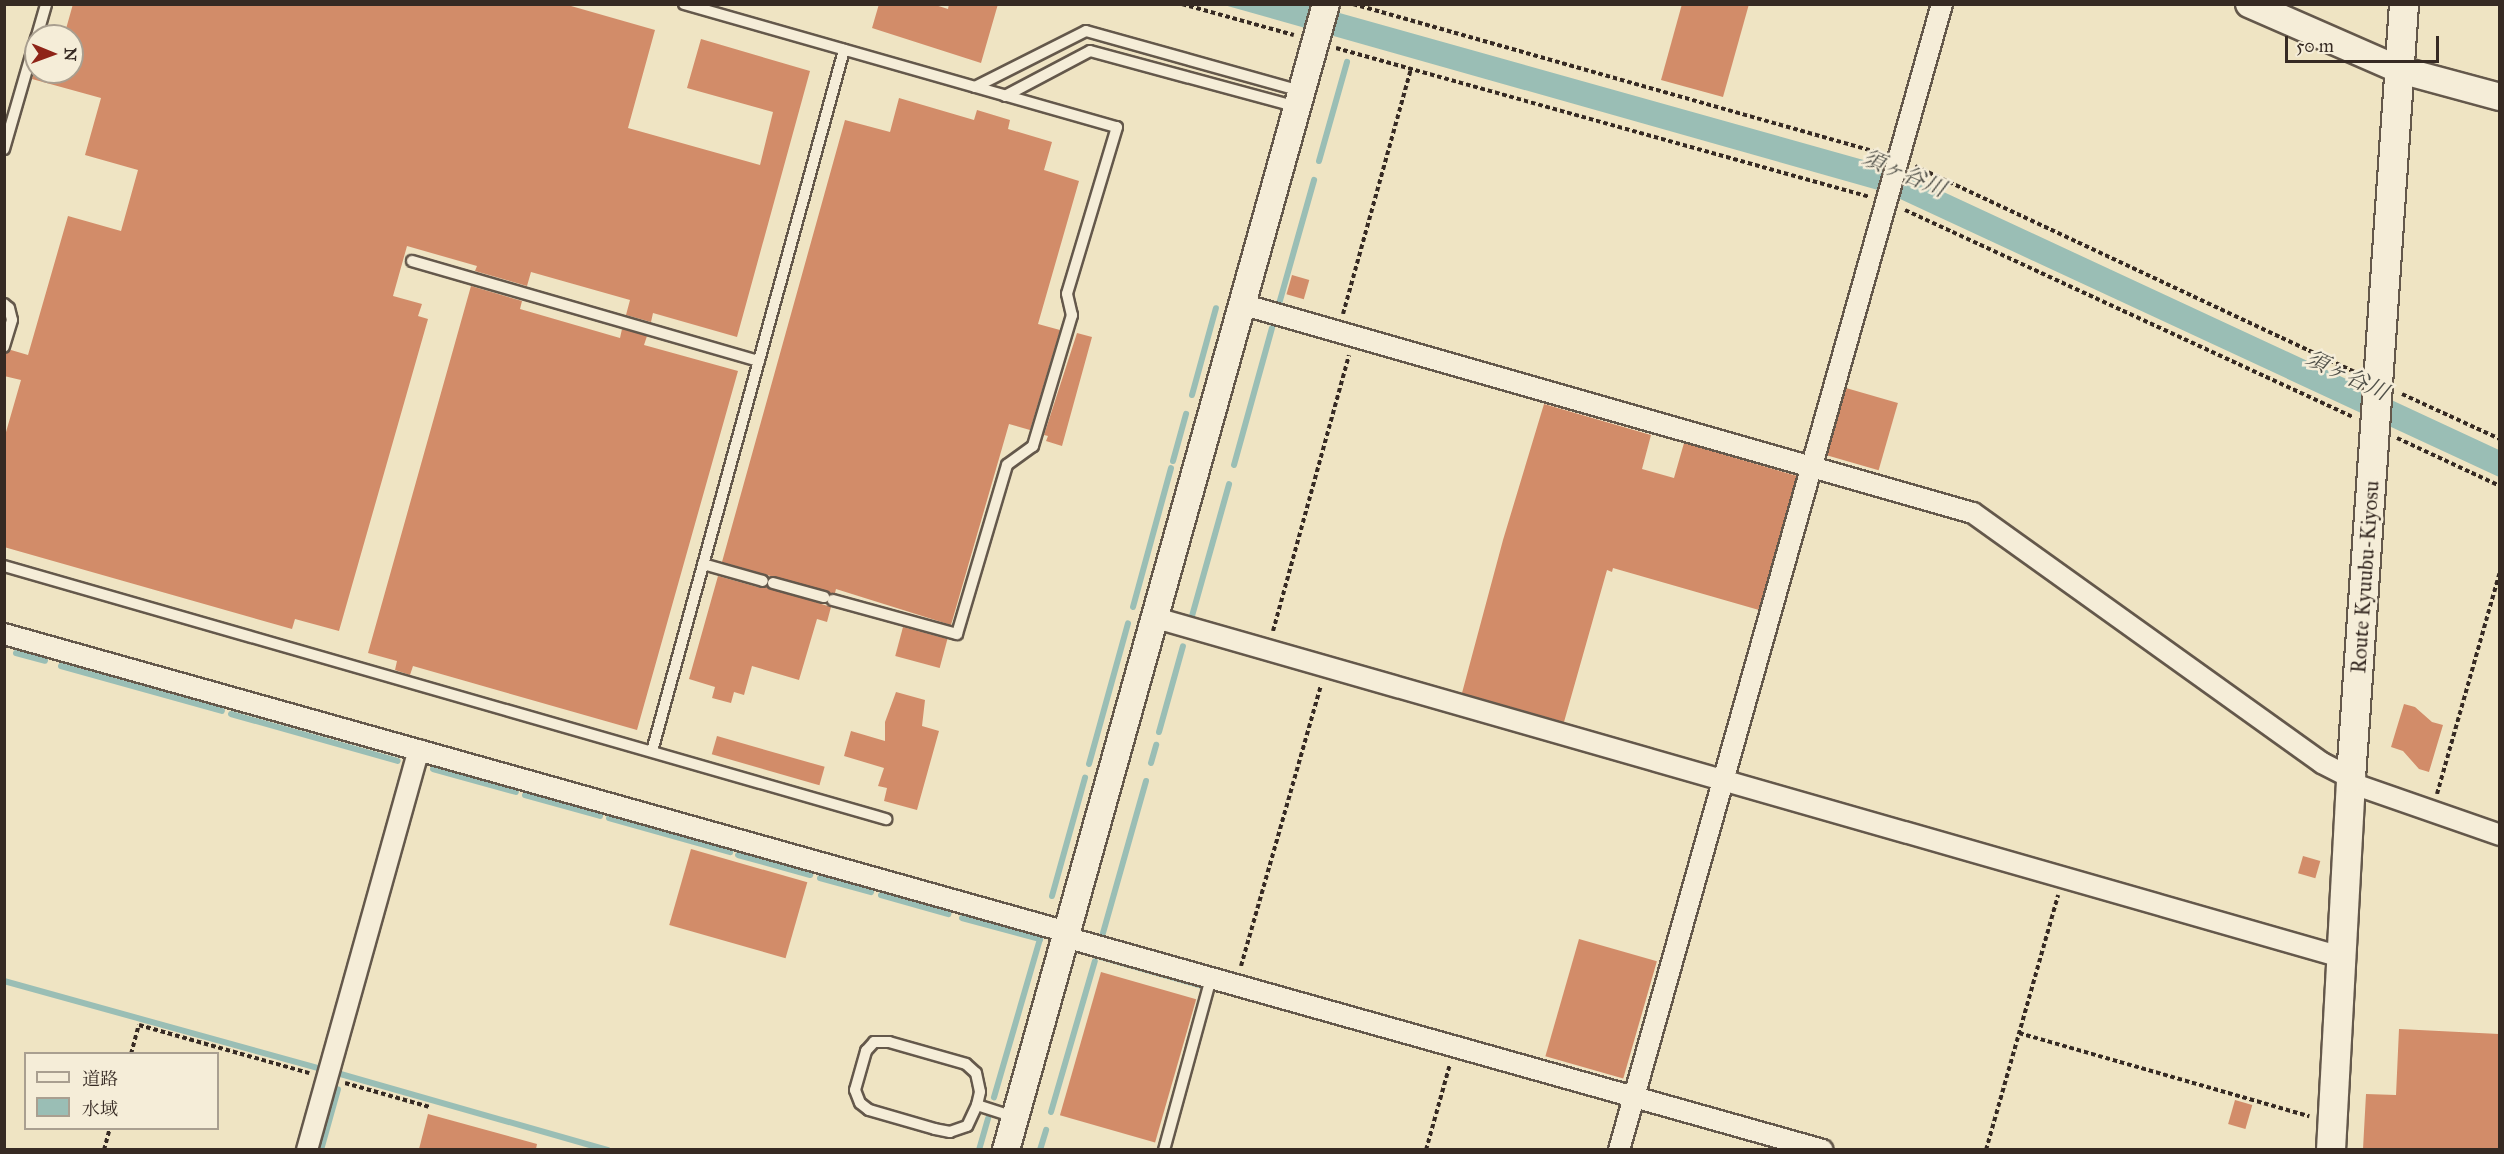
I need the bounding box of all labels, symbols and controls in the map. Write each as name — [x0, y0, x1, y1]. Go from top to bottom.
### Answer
north arrow — [24, 24, 84, 84]
scale bar — [2288, 24, 2442, 62]
text: 50 m — [2296, 35, 2334, 57]
text: N — [61, 47, 80, 61]
water label: 須ヶ谷川 — [1858, 144, 1950, 202]
water label: 須ヶ谷川 — [2302, 344, 2392, 406]
street label: Route Kyuubu-Kiyosu — [2346, 480, 2384, 674]
legend — [24, 1052, 219, 1130]
text: 道路 — [82, 1068, 118, 1090]
text: 水域 — [82, 1098, 118, 1120]

